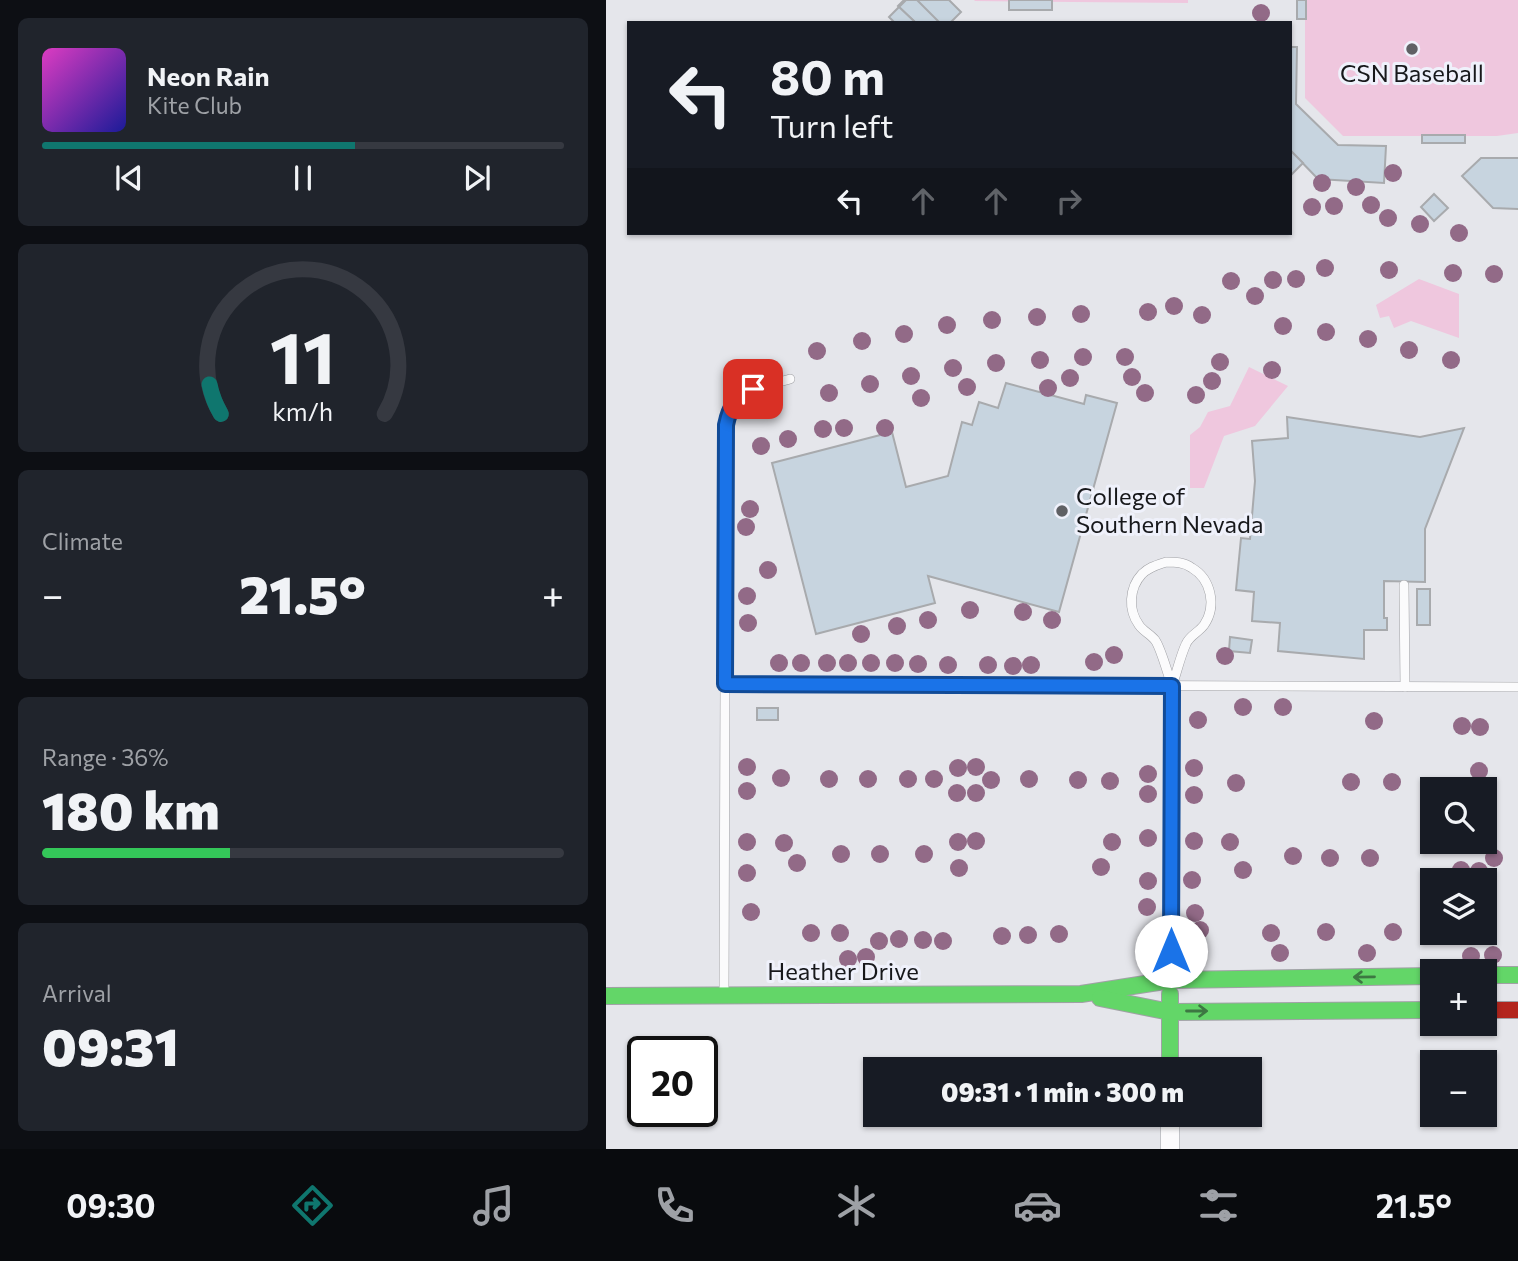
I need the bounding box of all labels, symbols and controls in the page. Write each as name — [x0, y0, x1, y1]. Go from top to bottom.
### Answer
marker: CSN Baseball — [1404, 41, 1420, 57]
text: 80 m — [770, 45, 885, 105]
icon: left — [655, 49, 746, 140]
place label: CSN Baseball — [1340, 58, 1484, 87]
text: Neon Rain — [147, 60, 270, 91]
text: Kite Club — [147, 91, 242, 119]
text: Turn left — [770, 105, 894, 145]
icon: previous — [110, 159, 148, 197]
icon: pause — [284, 159, 322, 197]
icon: next — [458, 159, 496, 197]
icon: left — [831, 182, 869, 220]
icon: ahead — [904, 182, 942, 220]
icon: ahead — [977, 182, 1015, 220]
icon: right — [1050, 182, 1088, 220]
text: 11 — [270, 311, 336, 400]
pin — [723, 359, 783, 419]
icon: arrive — [734, 370, 772, 408]
text: km/h — [273, 396, 333, 426]
place label: College of Southern Nevada — [1076, 481, 1264, 538]
marker: College of Southern Nevada — [1054, 503, 1070, 519]
text: Climate — [42, 527, 123, 555]
text: 21.5° — [239, 561, 366, 625]
text: − — [42, 570, 64, 617]
text: + — [542, 570, 564, 617]
text: Range · 36% — [42, 743, 169, 771]
text: 180 km — [42, 777, 220, 841]
map controls — [1420, 777, 1497, 1127]
button: search — [1420, 777, 1497, 854]
button: layers — [1420, 868, 1497, 945]
position arrow — [1134, 914, 1208, 988]
street label: Heather Drive — [767, 956, 919, 985]
button: + — [1420, 959, 1497, 1036]
one-way arrow — [1353, 970, 1376, 984]
text: Arrival — [42, 979, 112, 1007]
one-way arrow — [1185, 1004, 1208, 1018]
text: 09:31 — [42, 1013, 179, 1077]
speed limit sign: 20 — [627, 1036, 718, 1127]
button: − — [1420, 1050, 1497, 1127]
text: 09:31 · 1 min · 300 m — [941, 1076, 1184, 1107]
icon: directions — [288, 1181, 337, 1230]
icon: music — [469, 1181, 518, 1230]
icon: phone — [650, 1181, 699, 1230]
icon: climate — [832, 1181, 881, 1230]
icon: car — [1013, 1181, 1062, 1230]
icon: filters — [1194, 1181, 1243, 1230]
text: 09:30 — [66, 1185, 156, 1225]
text: 21.5° — [1376, 1185, 1452, 1225]

